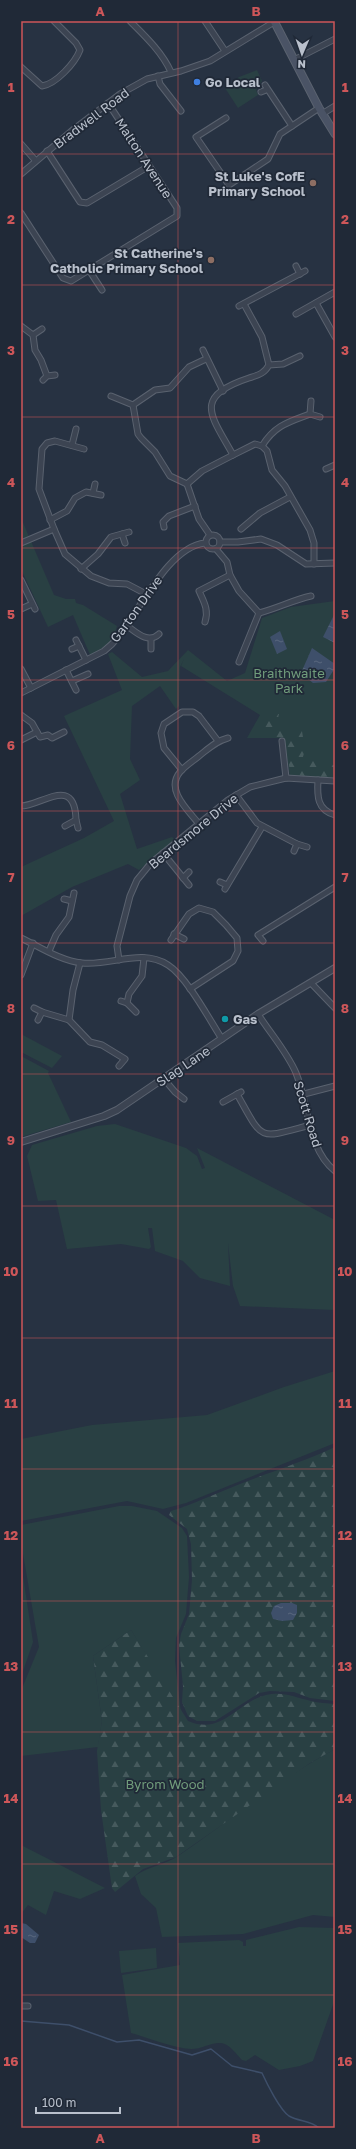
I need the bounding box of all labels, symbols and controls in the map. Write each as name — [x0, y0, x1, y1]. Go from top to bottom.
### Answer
text: A — [95, 3, 105, 19]
text: B — [251, 3, 261, 19]
north arrow — [282, 34, 322, 74]
text: N — [297, 58, 306, 71]
place label: Go Local — [205, 74, 261, 90]
marker: Go Local — [192, 77, 202, 87]
text: 1 — [8, 79, 15, 95]
text: 1 — [342, 79, 349, 95]
street label: Bradwell Road — [50, 84, 132, 152]
street label: Malton Avenue — [112, 115, 176, 201]
place label: St Luke's CofE Primary School — [208, 168, 306, 199]
marker: St Luke's CofE Primary School — [308, 178, 318, 188]
text: 2 — [7, 211, 15, 227]
text: 2 — [341, 211, 349, 227]
place label: St Catherine's Catholic Primary School — [50, 245, 204, 276]
marker: St Catherine's Catholic Primary School — [206, 255, 216, 265]
text: 3 — [7, 342, 15, 358]
text: 3 — [341, 342, 349, 358]
text: 4 — [7, 474, 15, 490]
text: 4 — [341, 474, 349, 490]
street label: Garton Drive — [107, 573, 165, 645]
text: 5 — [7, 606, 15, 622]
text: 5 — [341, 606, 349, 622]
park label: Braithwaite Park — [253, 665, 325, 696]
text: 6 — [7, 737, 15, 753]
text: 6 — [341, 737, 349, 753]
street label: Beardsmore Drive — [145, 790, 241, 872]
text: 7 — [7, 869, 15, 885]
text: 7 — [341, 869, 349, 885]
text: 8 — [7, 1000, 15, 1016]
text: 8 — [341, 1000, 349, 1016]
place label: Gas — [233, 1011, 257, 1027]
marker: Gas — [220, 1014, 230, 1024]
street label: Slag Lane — [153, 1042, 213, 1090]
street label: Scott Road — [290, 1079, 326, 1149]
text: 9 — [7, 1132, 15, 1148]
text: 9 — [341, 1132, 349, 1148]
text: 10 — [3, 1263, 19, 1279]
text: 10 — [337, 1263, 353, 1279]
text: 11 — [4, 1395, 18, 1411]
text: 11 — [338, 1395, 352, 1411]
text: 12 — [4, 1527, 18, 1543]
text: 12 — [338, 1527, 352, 1543]
text: 13 — [4, 1658, 18, 1674]
text: 13 — [338, 1658, 352, 1674]
park label: Byrom Wood — [126, 1776, 204, 1792]
text: 14 — [4, 1790, 18, 1806]
text: 14 — [338, 1790, 352, 1806]
text: 15 — [4, 1921, 18, 1937]
text: 15 — [338, 1921, 352, 1937]
text: 16 — [4, 2053, 18, 2069]
text: 16 — [338, 2053, 352, 2069]
scale bar — [36, 2089, 120, 2115]
text: 100 m — [42, 2095, 76, 2110]
text: A — [95, 2130, 105, 2146]
text: B — [251, 2130, 261, 2146]

